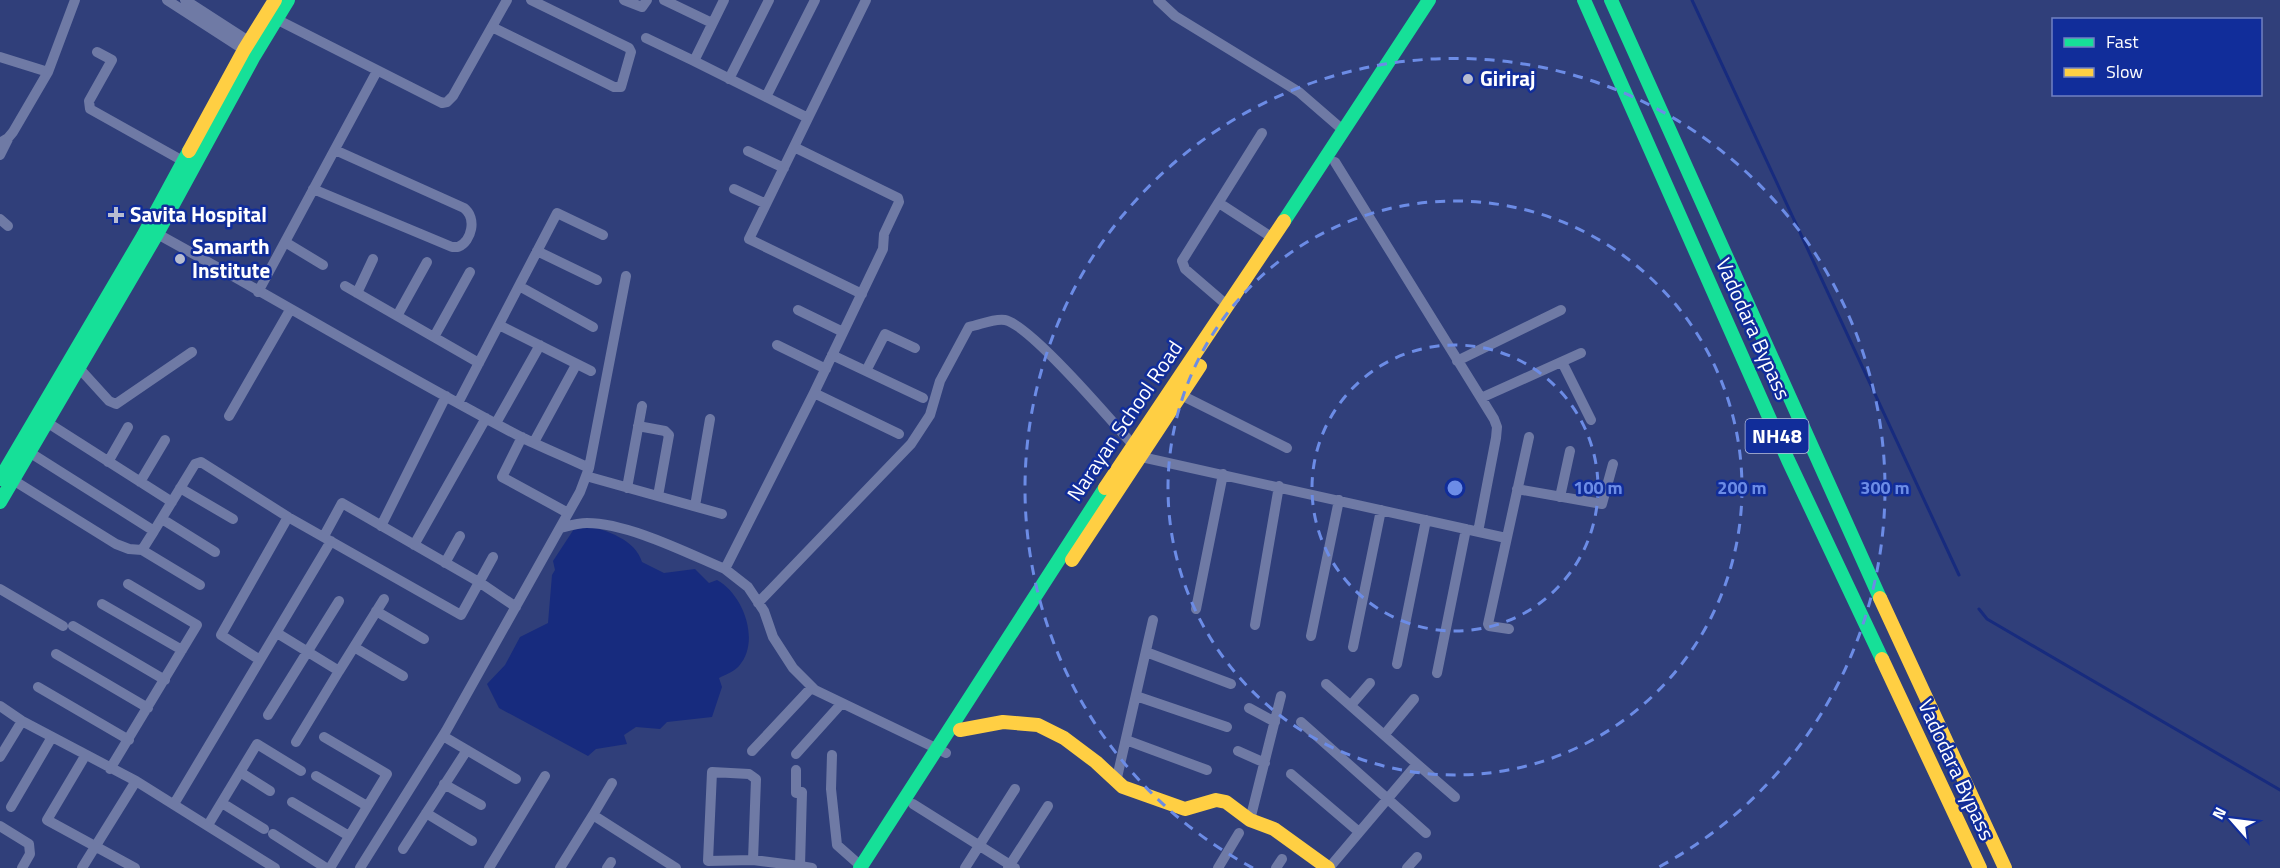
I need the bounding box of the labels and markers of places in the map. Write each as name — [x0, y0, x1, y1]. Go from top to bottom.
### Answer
place label: Giriraj — [1480, 62, 1535, 94]
marker: Giriraj — [1461, 72, 1475, 86]
place label: Savita Hospital — [130, 198, 267, 230]
marker: Savita Hospital — [107, 206, 125, 224]
place label: Samarth Institute — [192, 230, 270, 286]
marker: Samarth Institute — [173, 252, 187, 266]
centre of rings — [1445, 478, 1465, 498]

